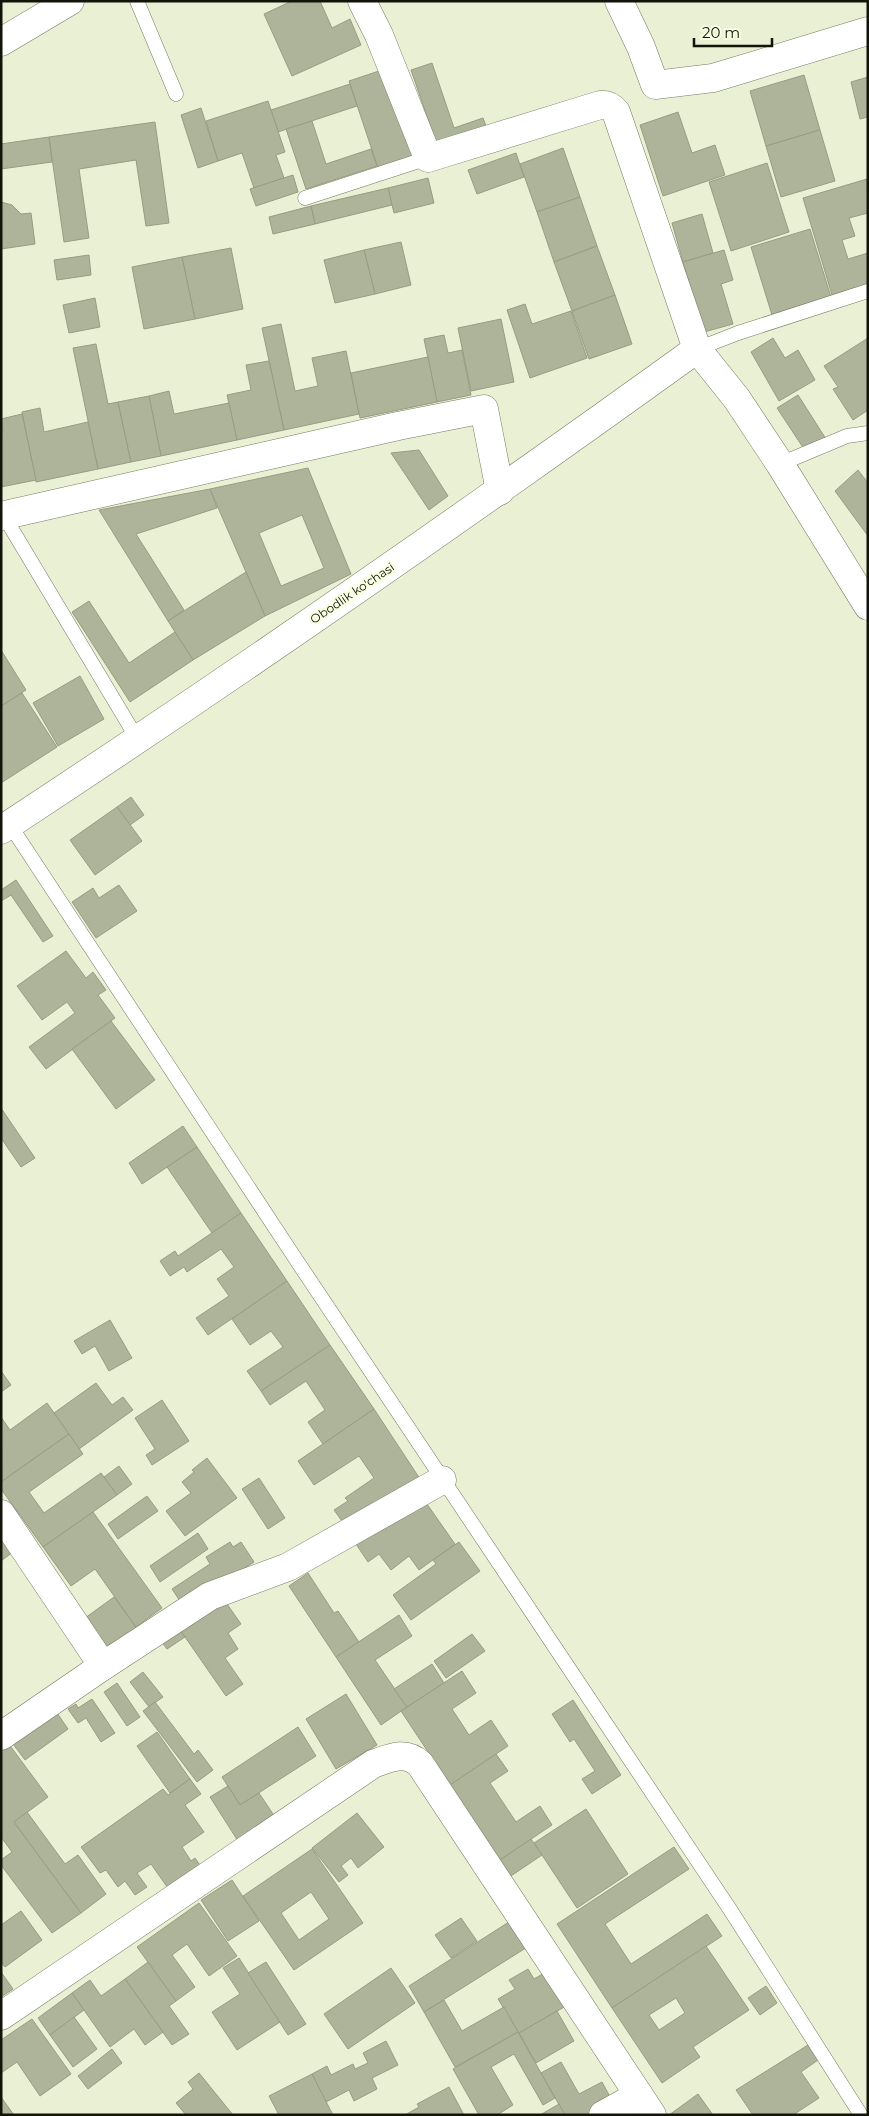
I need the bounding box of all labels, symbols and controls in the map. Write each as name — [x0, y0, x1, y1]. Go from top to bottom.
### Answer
scale bar — [694, 15, 772, 47]
text: 20 m — [702, 23, 740, 42]
street label: Obodlik ko'chasi — [307, 559, 397, 627]

